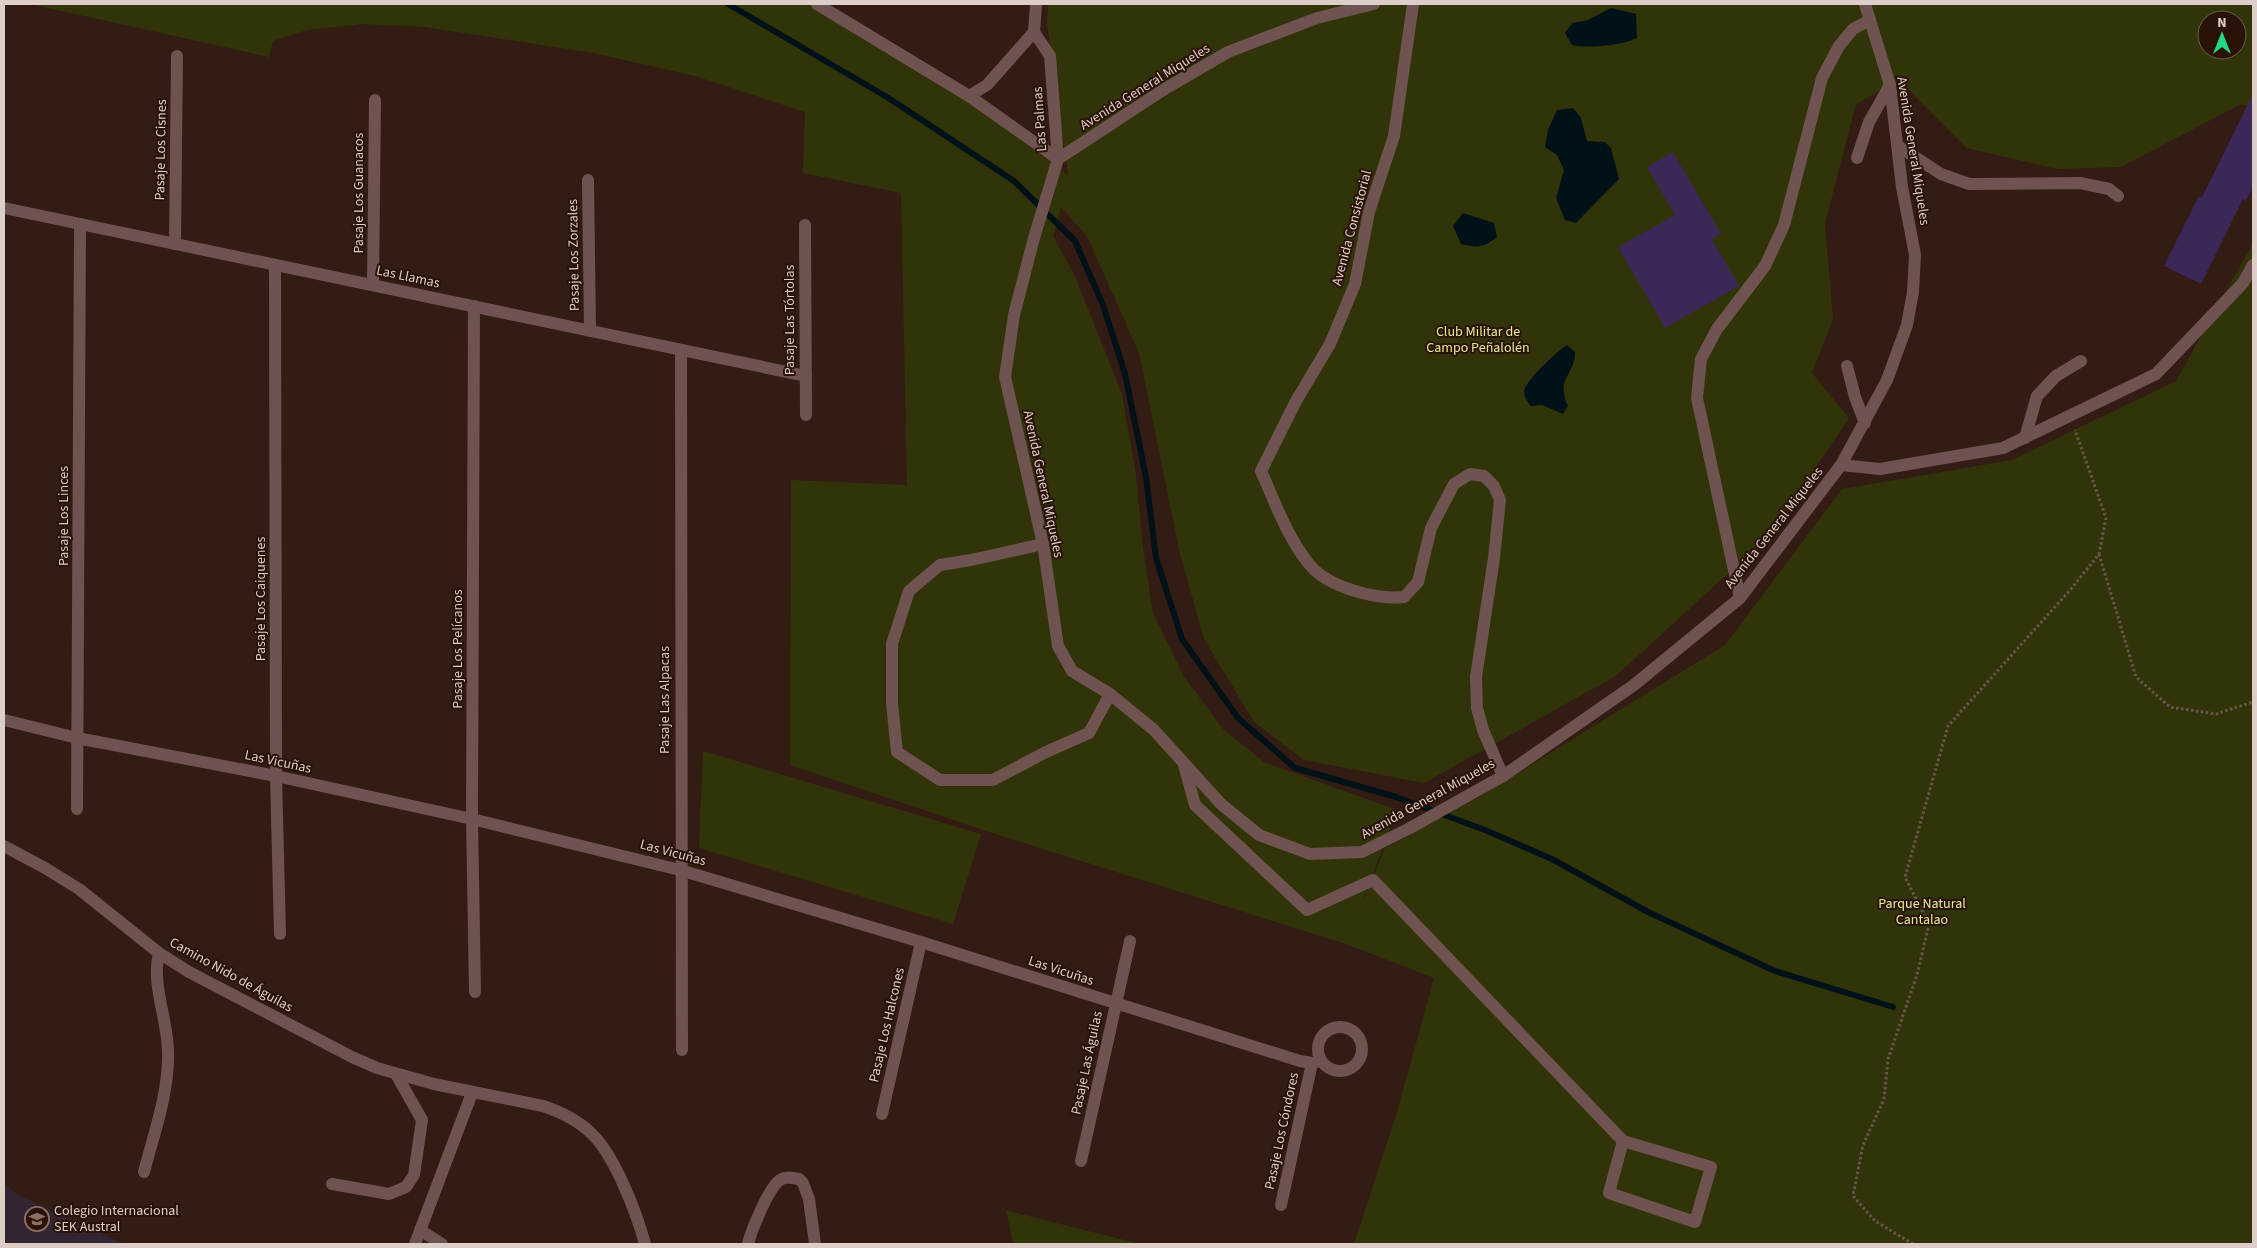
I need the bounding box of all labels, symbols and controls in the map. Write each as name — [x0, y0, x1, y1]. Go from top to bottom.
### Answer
north arrow — [2197, 10, 2247, 60]
text: N — [2217, 13, 2227, 33]
street label: Avenida General Miqueles — [1076, 39, 1214, 135]
street label: Avenida General Miqueles — [1891, 75, 1935, 227]
street label: Las Palmas — [1028, 86, 1052, 152]
street label: Pasaje Los Cisnes — [150, 99, 172, 201]
street label: Pasaje Los Guanacos — [349, 132, 369, 253]
street label: Avenida Consistorial — [1327, 168, 1377, 288]
street label: Pasaje Los Zorzales — [563, 199, 585, 311]
street label: Las Llamas — [374, 261, 442, 294]
street label: Pasaje Las Tórtolas — [780, 265, 800, 375]
park label: Club Militar de Campo Peñalolén — [1426, 322, 1530, 358]
street label: Avenida General Miqueles — [1018, 408, 1068, 560]
street label: Avenida General Miqueles — [1720, 463, 1828, 593]
street label: Pasaje Los Linces — [54, 466, 74, 566]
street label: Pasaje Los Caiquenes — [251, 537, 271, 661]
street label: Pasaje Los Pelícanos — [448, 589, 468, 709]
street label: Pasaje Las Alpacas — [655, 646, 675, 754]
street label: Las Vicuñas — [243, 745, 313, 779]
street label: Avenida General Miqueles — [1357, 754, 1499, 844]
street label: Las Vicuñas — [638, 835, 708, 871]
park label: Parque Natural Cantalao — [1878, 894, 1966, 930]
street label: Camino Nido de Águilas — [166, 933, 297, 1017]
street label: Las Vicuñas — [1026, 951, 1096, 991]
street label: Pasaje Los Halcones — [864, 965, 910, 1084]
street label: Pasaje Las Águilas — [1066, 1009, 1108, 1117]
street label: Pasaje Los Cóndores — [1260, 1070, 1304, 1192]
place label: Colegio Internacional SEK Austral — [54, 1201, 179, 1237]
school or university icon: Colegio Internacional SEK Austral — [24, 1206, 50, 1232]

